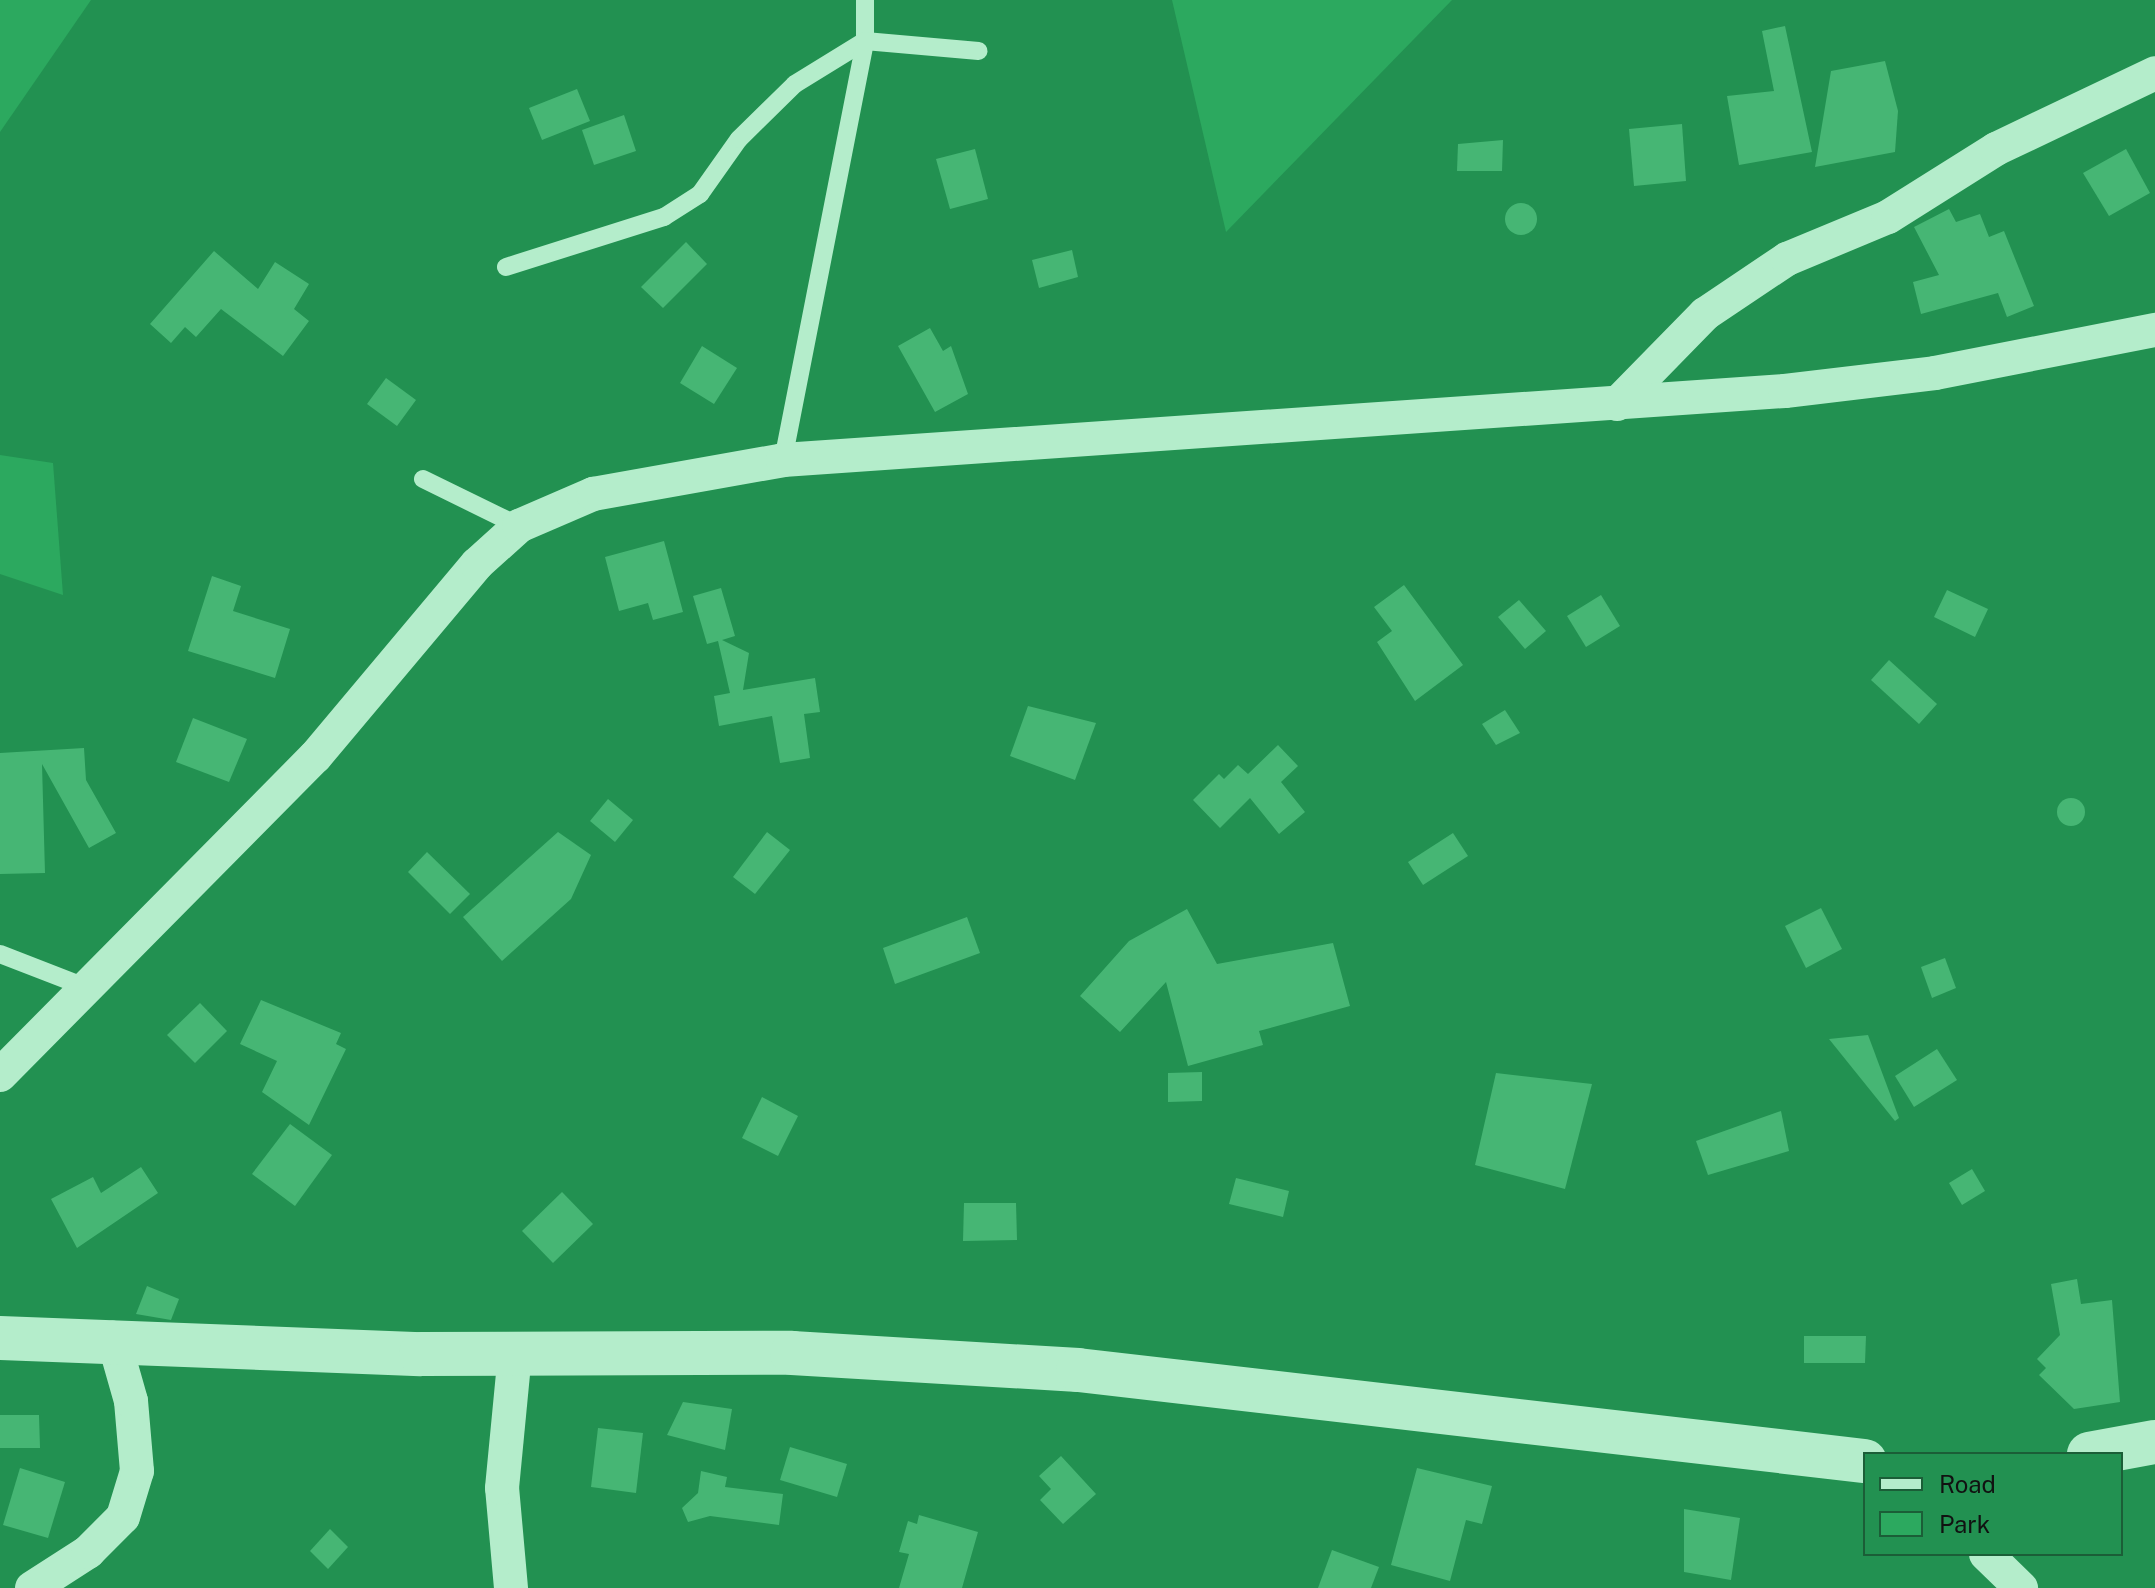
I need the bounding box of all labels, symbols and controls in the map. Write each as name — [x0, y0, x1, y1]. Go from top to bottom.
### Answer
legend — [1863, 1452, 2123, 1556]
text: Road — [1939, 1470, 1996, 1498]
text: Park — [1939, 1510, 1990, 1538]

